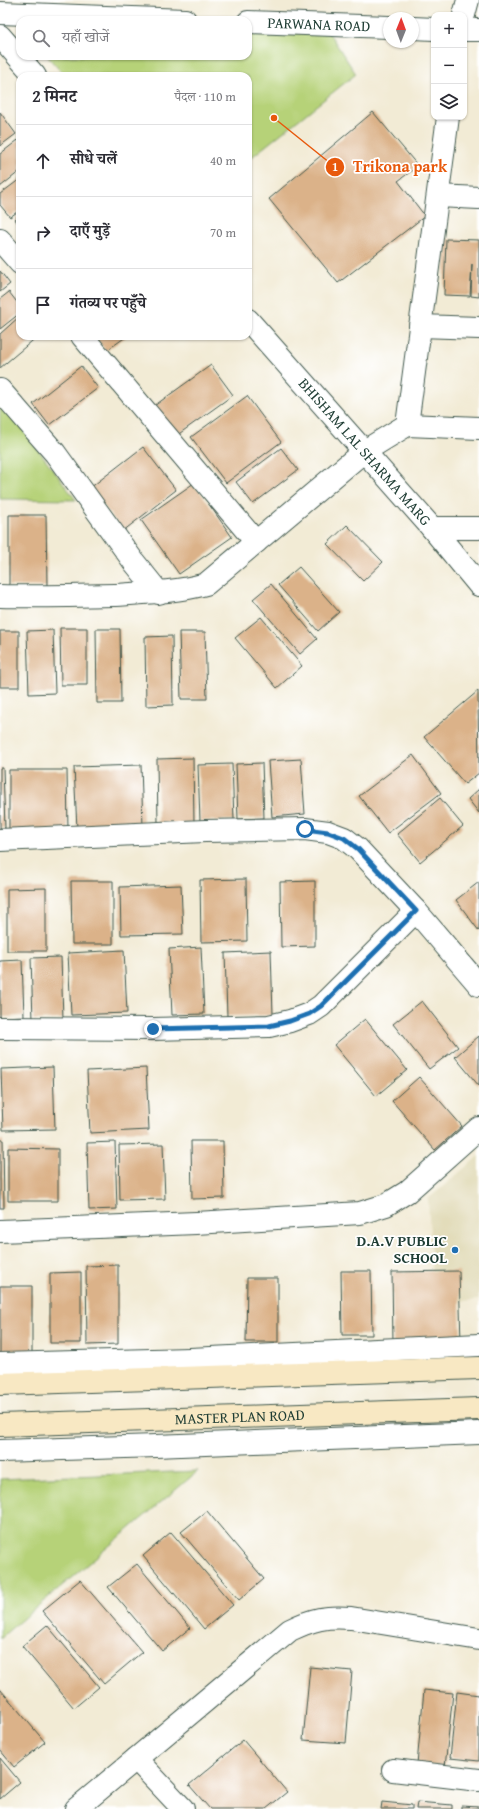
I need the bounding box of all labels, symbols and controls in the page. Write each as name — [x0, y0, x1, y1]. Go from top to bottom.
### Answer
street label: PARWANA ROAD — [267, 12, 371, 36]
north arrow — [383, 12, 419, 48]
map controls — [431, 12, 467, 120]
button: + — [431, 12, 467, 48]
search box — [16, 16, 252, 60]
text: यहाँ खोजें — [62, 26, 109, 47]
icon: search — [30, 27, 52, 49]
button: − — [431, 48, 467, 84]
text: 2 मिनट — [32, 83, 77, 108]
button: layers — [431, 84, 467, 120]
text: पैदल · 110 m — [175, 87, 236, 106]
text: सीधे चलें — [70, 148, 117, 169]
icon: ahead — [32, 150, 54, 172]
text: 40 m — [210, 151, 236, 170]
callout: Trikona park — [325, 153, 455, 181]
text: Trikona park — [353, 154, 448, 178]
text: 1 — [332, 158, 338, 175]
text: दाएँ मुड़ें — [70, 220, 110, 241]
icon: right — [32, 222, 54, 244]
text: 70 m — [210, 223, 236, 242]
text: गंतव्य पर पहुँचे — [70, 292, 146, 313]
icon: arrive — [32, 294, 54, 316]
street label: BHISHAM LAL SHARMA MARG — [294, 373, 436, 530]
route start — [296, 820, 314, 838]
route end — [144, 1020, 162, 1038]
place label: D.A.V PUBLIC SCHOOL — [356, 1230, 447, 1268]
marker: D.A.V PUBLIC SCHOOL — [450, 1245, 460, 1255]
street label: MASTER PLAN ROAD — [175, 1404, 305, 1429]

